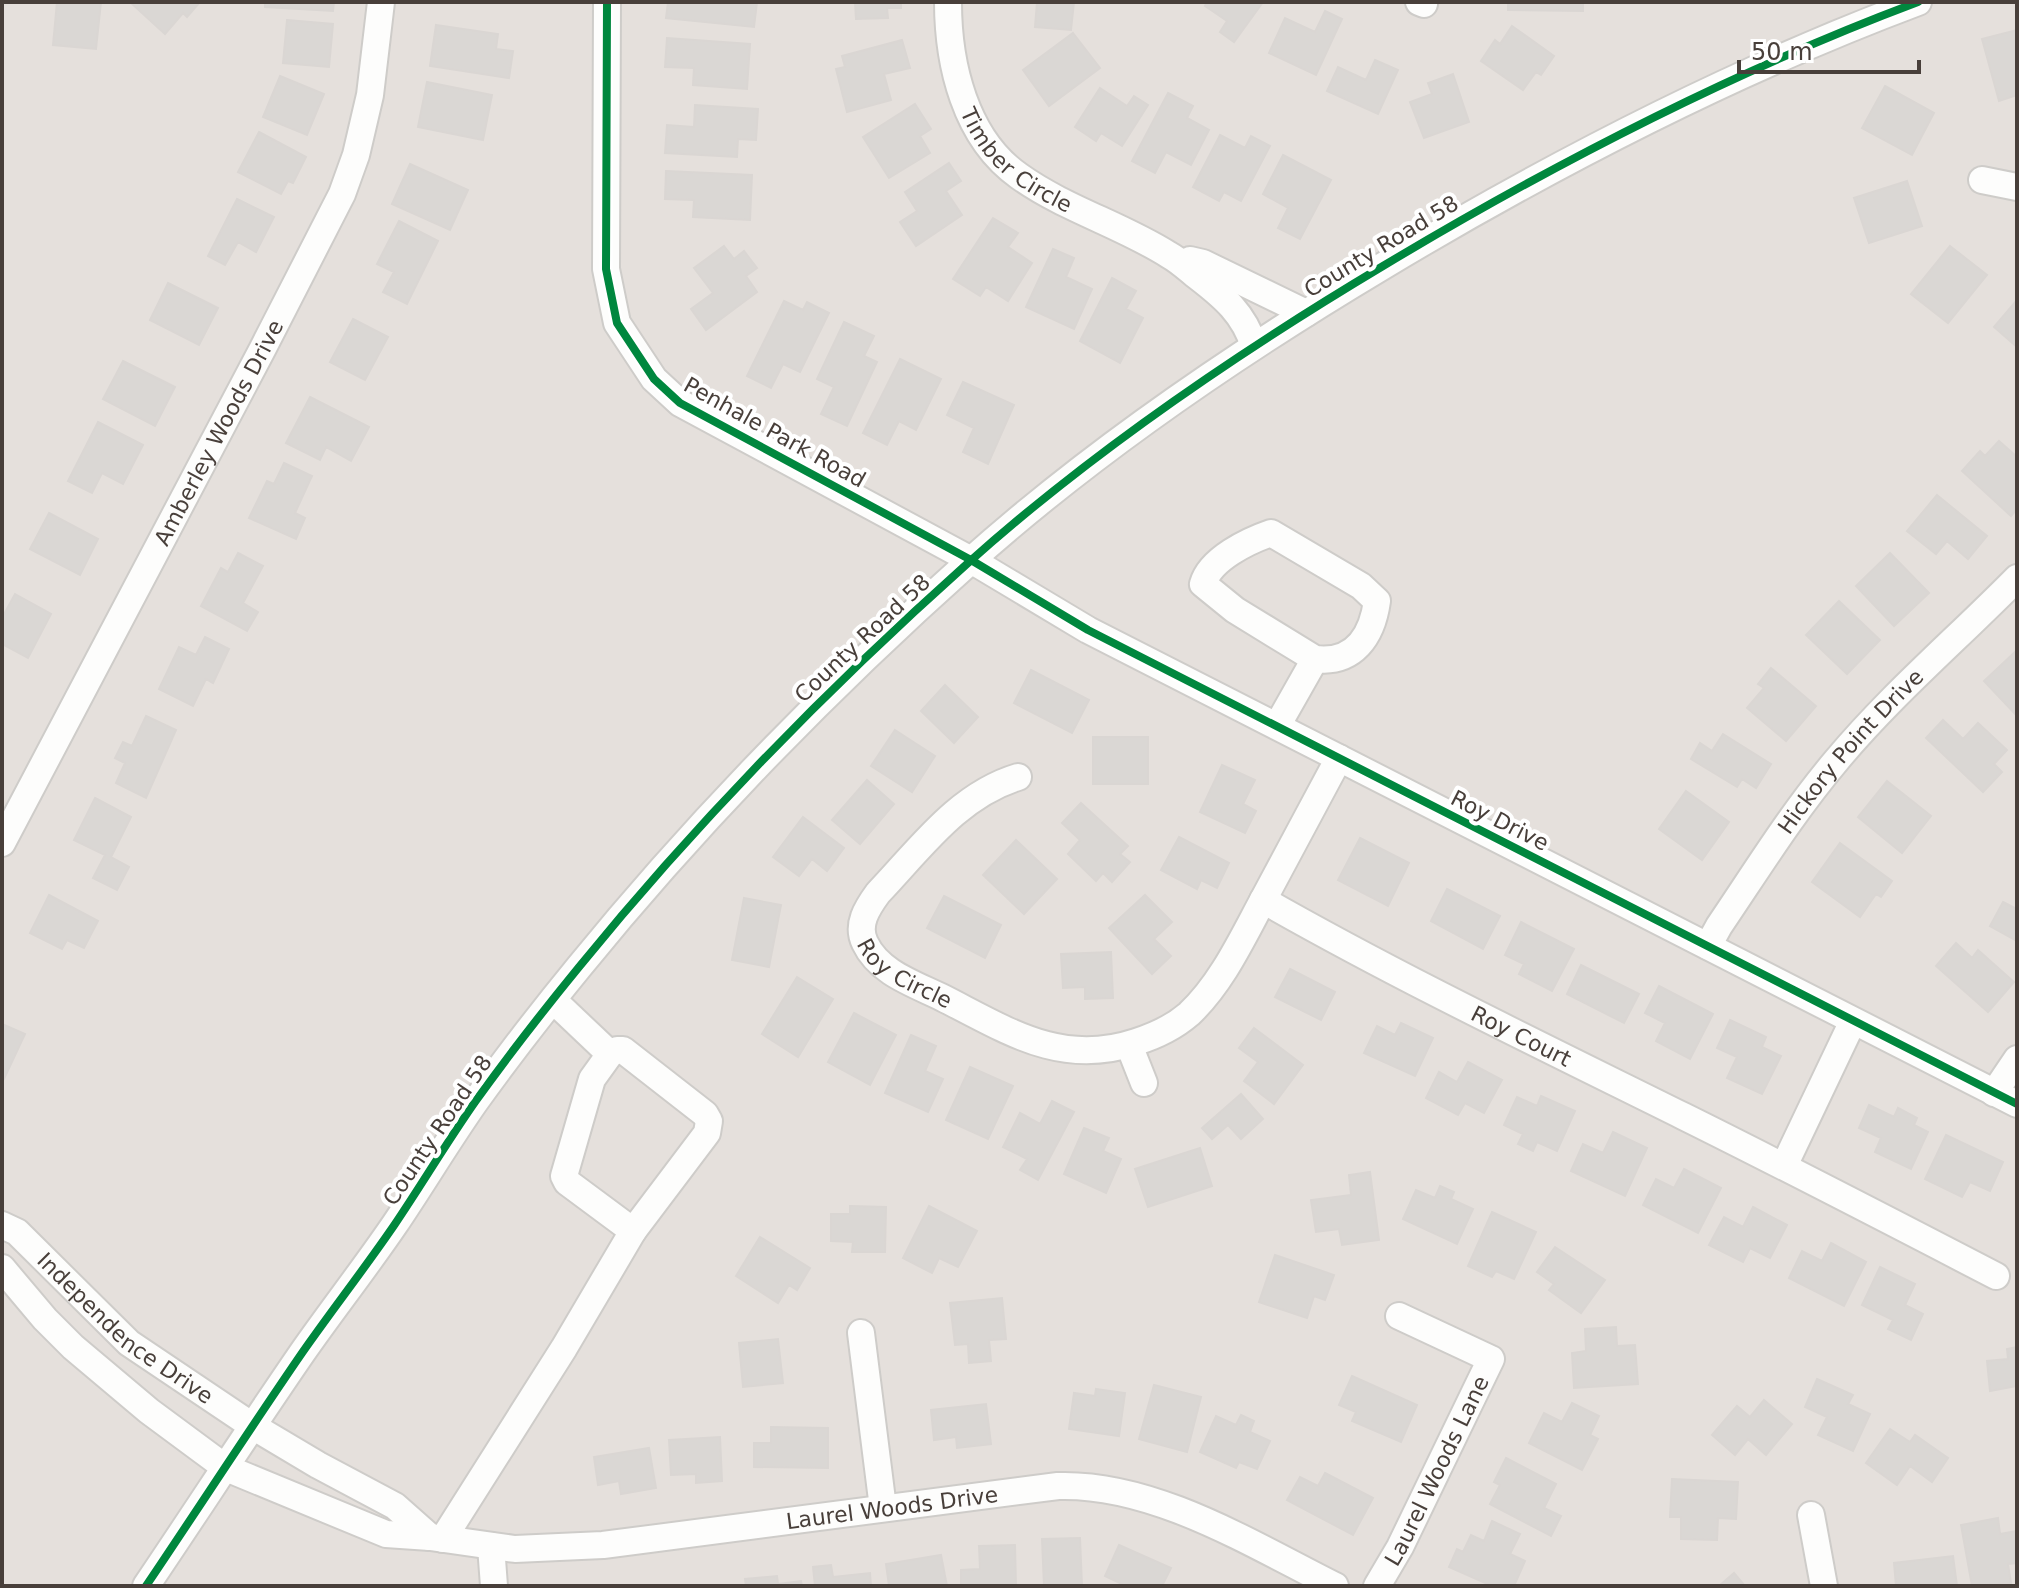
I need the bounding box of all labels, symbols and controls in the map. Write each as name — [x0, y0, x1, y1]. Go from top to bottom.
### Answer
scale bar — [1739, 24, 1919, 74]
text: 50 m — [1751, 38, 1813, 66]
street label: Timber Circle — [955, 103, 1076, 218]
street label: County Road 58 — [1300, 191, 1463, 302]
street label: Amberley Woods Drive — [149, 316, 288, 550]
street label: Penhale Park Road — [680, 372, 870, 493]
street label: County Road 58 — [790, 569, 935, 707]
street label: Hickory Point Drive — [1773, 664, 1929, 839]
street label: Roy Drive — [1447, 785, 1553, 856]
street label: Roy Circle — [852, 934, 956, 1013]
street label: Roy Court — [1467, 1001, 1575, 1072]
street label: County Road 58 — [378, 1051, 497, 1210]
street label: Independence Drive — [32, 1248, 218, 1409]
street label: Laurel Woods Lane — [1380, 1372, 1494, 1570]
street label: Laurel Woods Drive — [785, 1482, 1000, 1534]

